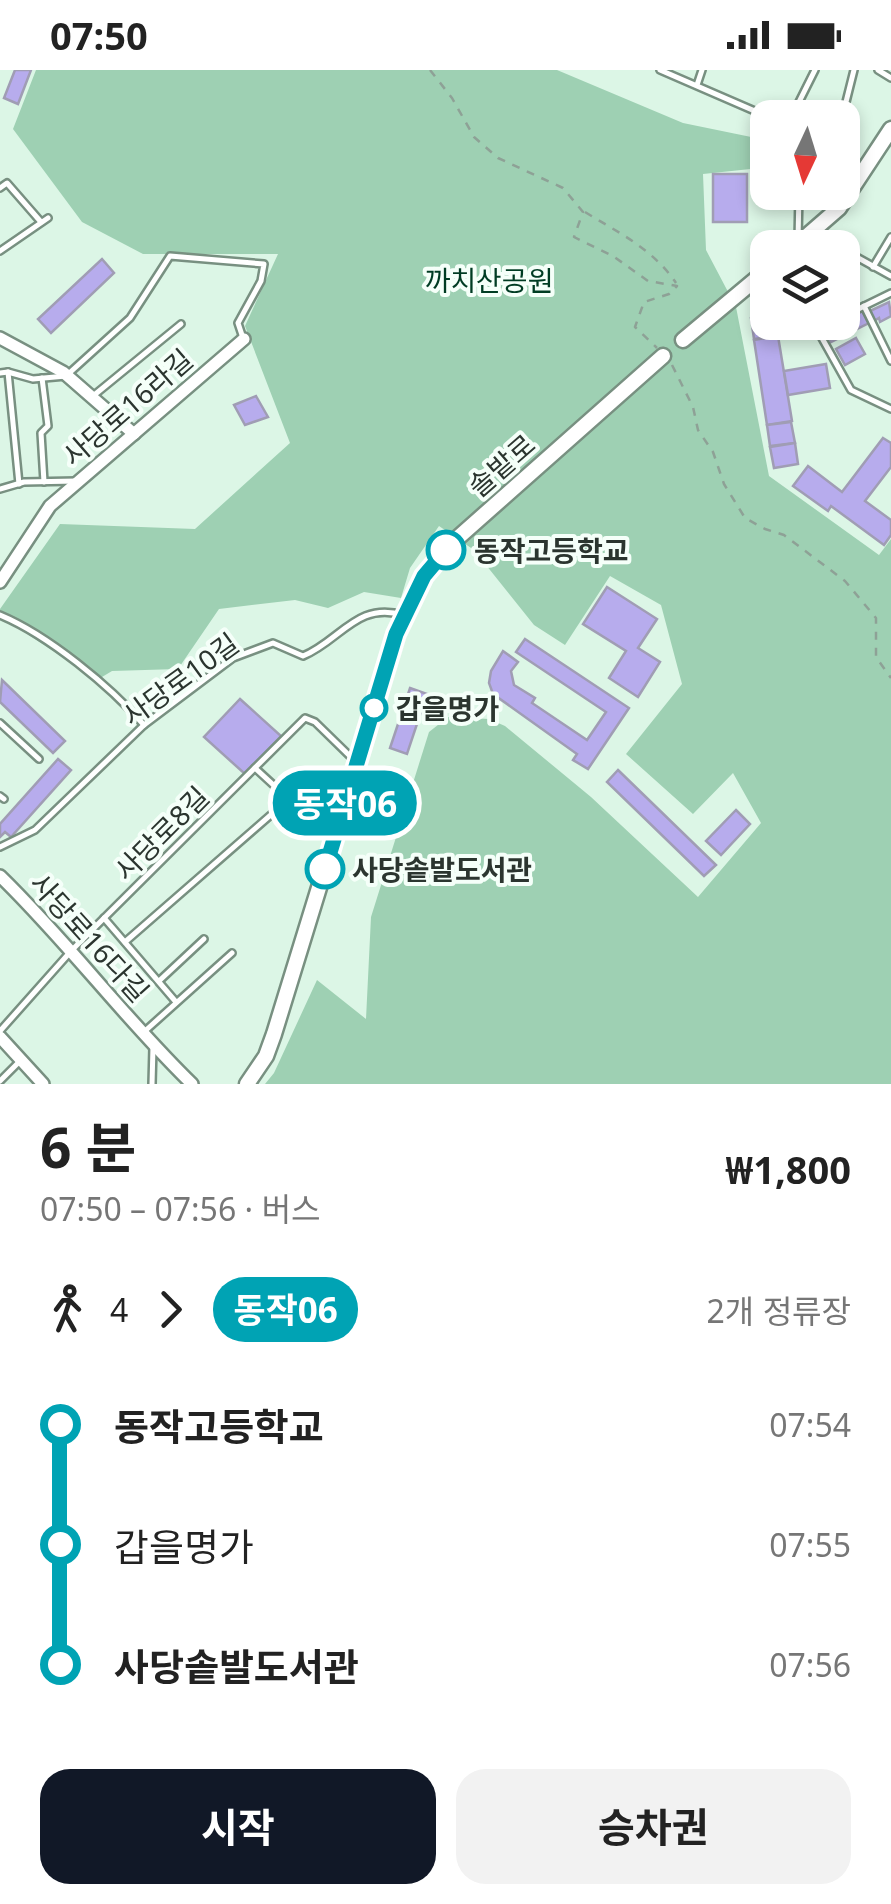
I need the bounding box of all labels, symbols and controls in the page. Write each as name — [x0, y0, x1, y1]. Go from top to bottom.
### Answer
text: 07:50 — [50, 9, 148, 61]
north arrow — [750, 100, 860, 210]
map controls — [750, 100, 860, 340]
button: layers — [750, 230, 860, 340]
park label: 까치산공원 — [425, 261, 553, 299]
street label: 사당로16라길 — [54, 340, 200, 474]
street label: 솔밭로 — [459, 425, 543, 505]
marker: 동작고등학교 — [427, 531, 465, 569]
place label: 동작고등학교 — [474, 531, 629, 569]
street label: 사당로10길 — [114, 624, 246, 734]
place label: 갑을명가 — [396, 689, 499, 727]
marker: 갑을명가 — [361, 695, 387, 721]
line badge: 동작06 — [275, 770, 415, 836]
street label: 사당로8길 — [105, 777, 217, 889]
text: 동작06 — [293, 780, 397, 827]
marker: 사당솥발도서관 — [306, 850, 344, 888]
place label: 사당솥발도서관 — [352, 850, 532, 888]
street label: 사당로16다길 — [22, 865, 158, 1009]
text: 6 분 — [40, 1109, 136, 1184]
text: ₩1,800 — [725, 1143, 851, 1195]
text: 07:50 – 07:56 · 버스 — [40, 1187, 320, 1230]
icon: walk — [40, 1282, 95, 1337]
icon: forward — [143, 1282, 198, 1337]
text: 동작06 — [233, 1286, 338, 1333]
text: 4 — [110, 1288, 128, 1331]
text: 2개 정류장 — [707, 1289, 851, 1332]
text: 동작고등학교 — [114, 1400, 324, 1452]
text: 07:54 — [769, 1403, 851, 1446]
text: 갑을명가 — [114, 1520, 254, 1572]
text: 07:55 — [769, 1523, 851, 1566]
text: 사당솥발도서관 — [114, 1640, 359, 1692]
text: 07:56 — [769, 1643, 851, 1686]
button: 시작 — [40, 1769, 436, 1884]
button: 승차권 — [456, 1769, 851, 1884]

